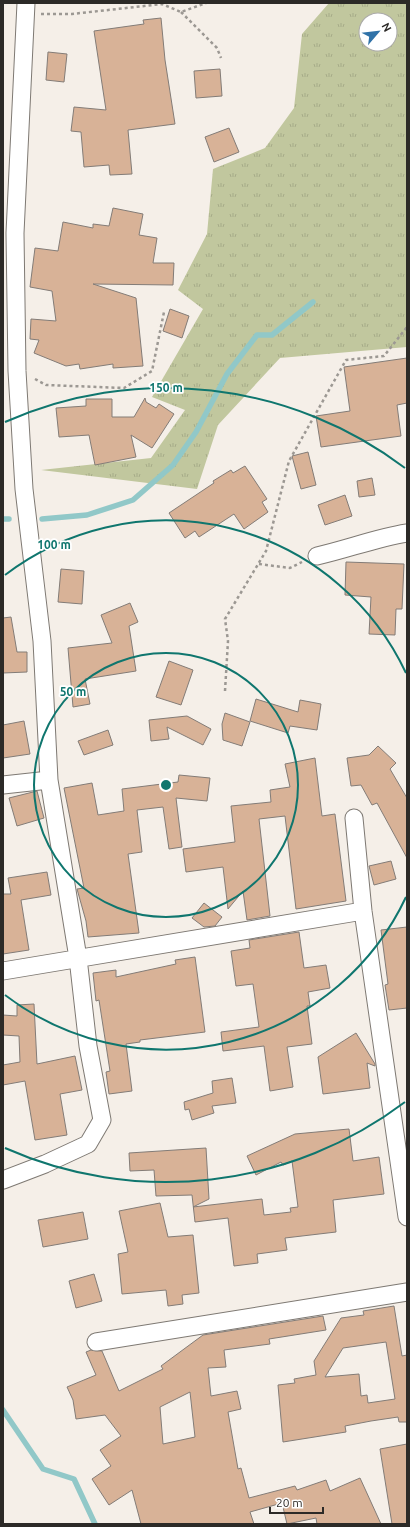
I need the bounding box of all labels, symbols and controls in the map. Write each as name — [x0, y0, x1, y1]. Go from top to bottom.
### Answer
north arrow — [358, 12, 398, 52]
text: N — [380, 21, 394, 34]
text: 150 m — [149, 381, 183, 394]
text: 100 m — [37, 538, 71, 551]
text: 50 m — [60, 685, 86, 698]
centre of rings — [159, 778, 173, 792]
scale bar — [270, 1489, 323, 1515]
text: 20 m — [276, 1496, 303, 1509]

